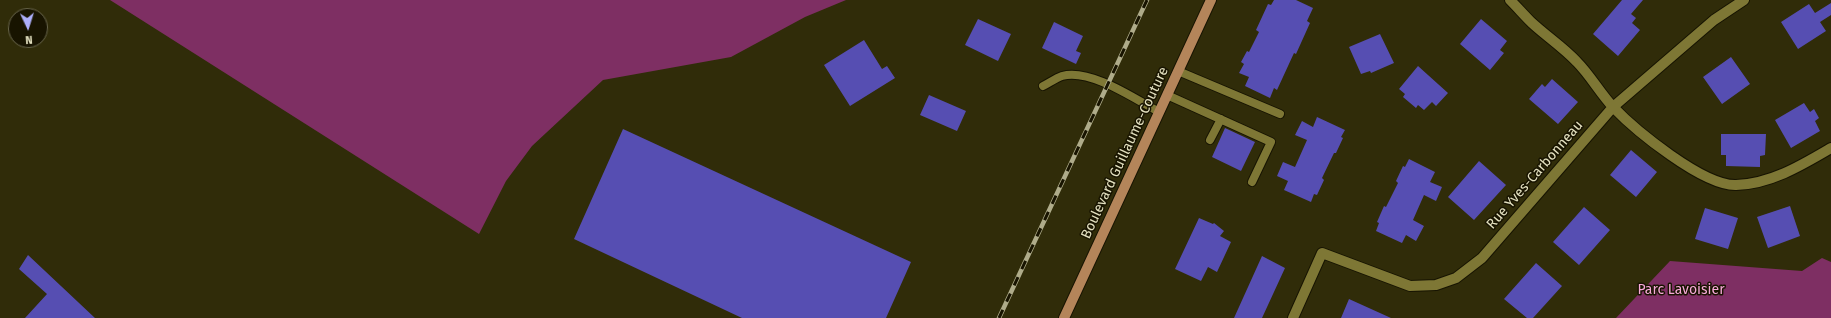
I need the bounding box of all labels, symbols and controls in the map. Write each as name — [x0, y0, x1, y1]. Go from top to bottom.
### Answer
north arrow — [8, 8, 48, 48]
text: N — [25, 33, 33, 46]
street label: Boulevard Guillaume-Couture — [1078, 64, 1172, 242]
street label: Rue Yves-Carbonneau — [1483, 117, 1587, 233]
park label: Parc Lavoisier — [1637, 282, 1725, 298]

